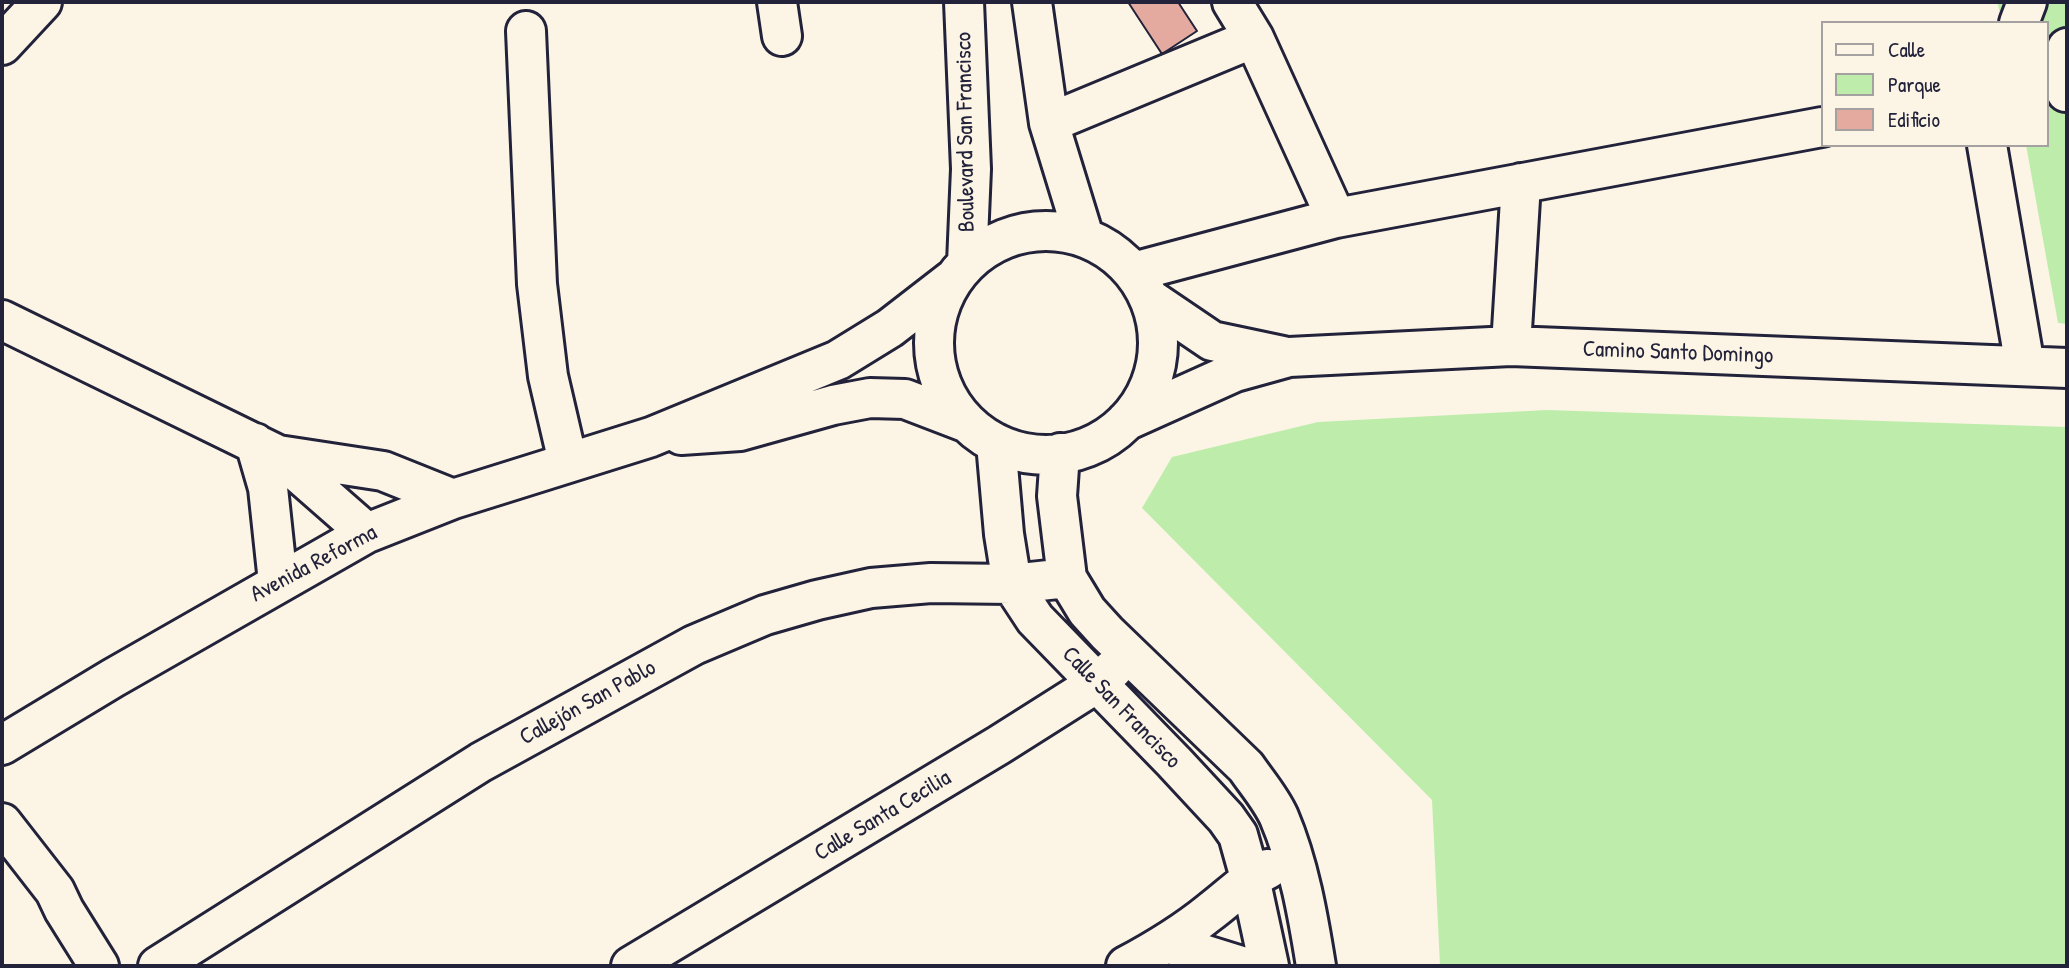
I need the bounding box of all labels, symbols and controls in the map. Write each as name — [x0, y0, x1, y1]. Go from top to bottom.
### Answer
legend — [1820, 21, 2048, 147]
street label: Boulevard San Francisco — [950, 32, 982, 232]
text: Calle — [1888, 35, 1925, 64]
text: Parque — [1888, 70, 1941, 99]
text: Edificio — [1888, 105, 1940, 134]
street label: Camino Santo Domingo — [1582, 336, 1774, 370]
street label: Avenida Reforma — [246, 519, 382, 609]
street label: Calle San Francisco — [1056, 641, 1186, 775]
street label: Callejón San Pablo — [515, 654, 661, 752]
street label: Calle Santa Cecilia — [810, 764, 956, 868]

